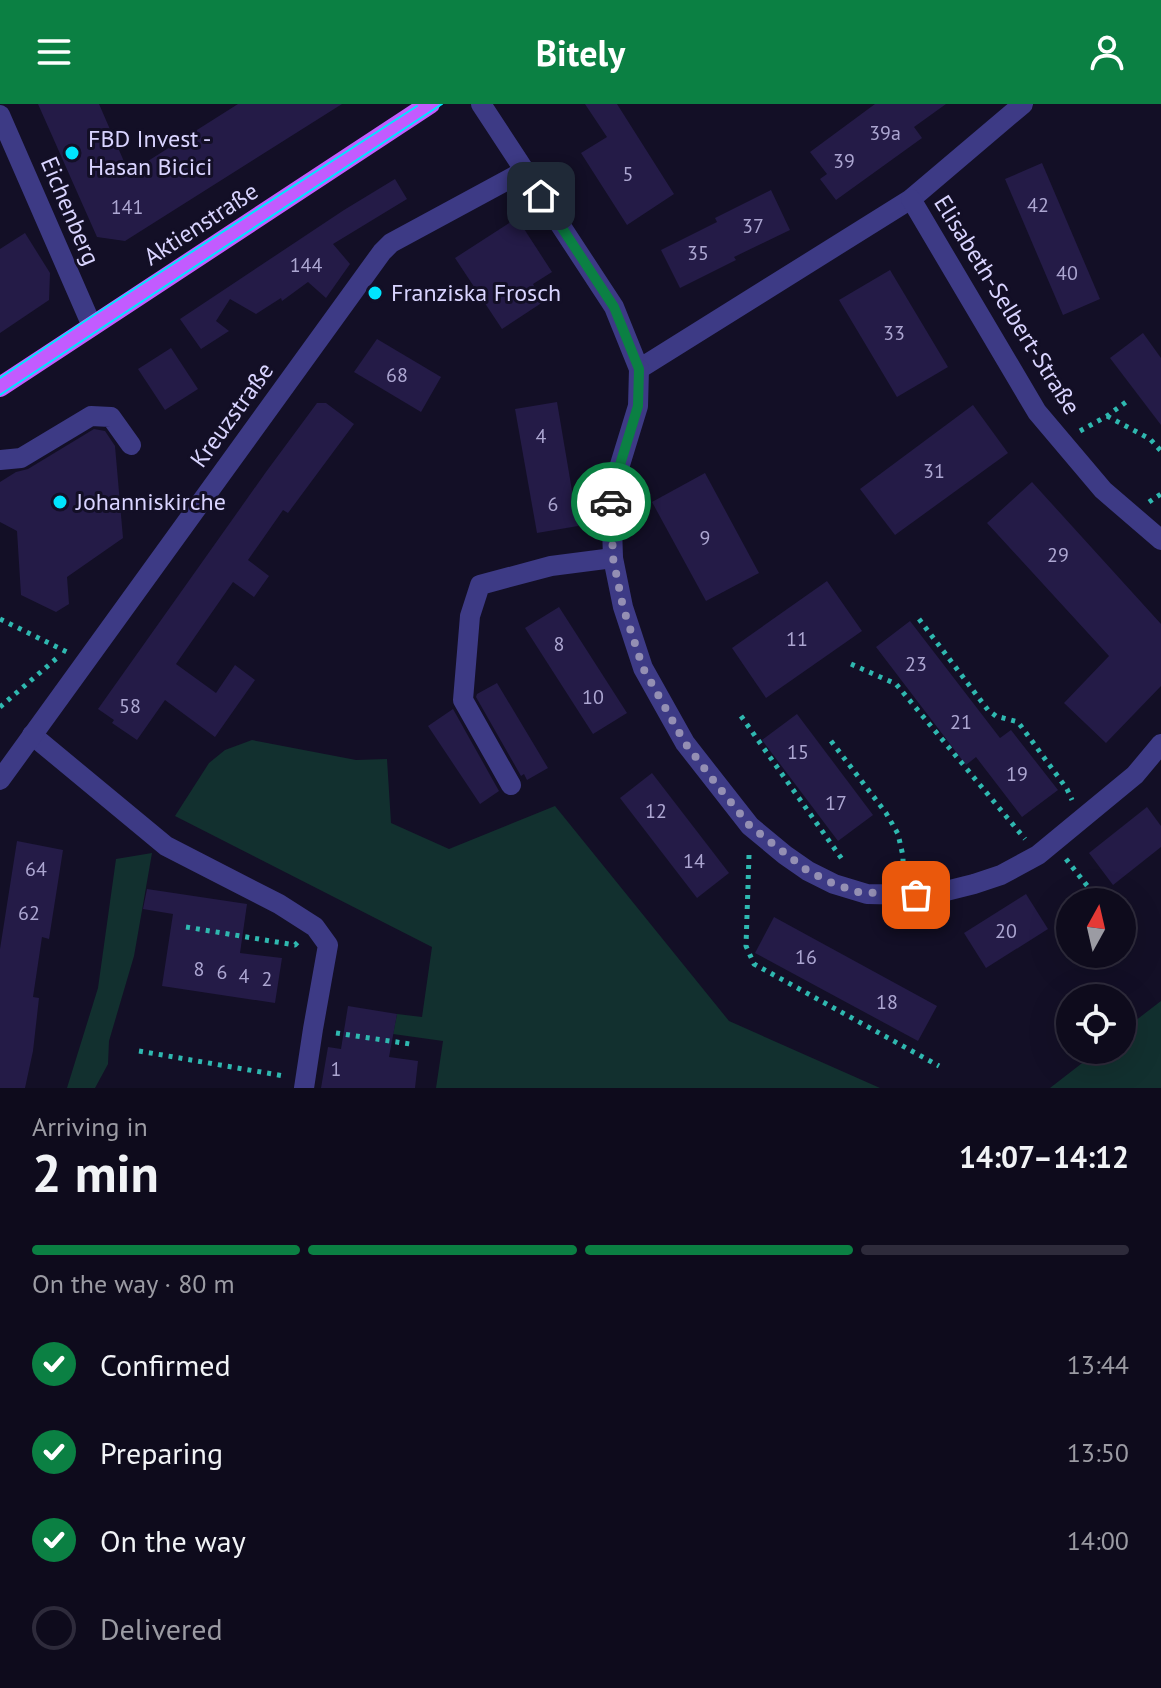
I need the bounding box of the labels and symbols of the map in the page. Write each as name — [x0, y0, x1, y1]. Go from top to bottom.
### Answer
house number: 39a — [869, 120, 901, 146]
place label: FBD Invest - Hasan Bicici — [88, 123, 213, 182]
marker: FBD Invest - Hasan Bicici — [63, 144, 81, 162]
house number: 39 — [833, 148, 855, 174]
street label: Eichenberg — [34, 152, 107, 270]
house number: 5 — [623, 161, 633, 187]
pin — [507, 162, 575, 230]
street label: Aktienstraße — [138, 175, 264, 272]
street label: Elisabeth-Selbert-Straße — [927, 189, 1088, 420]
house number: 42 — [1027, 192, 1049, 218]
house number: 141 — [111, 194, 143, 220]
house number: 37 — [742, 213, 764, 239]
house number: 35 — [687, 240, 709, 266]
house number: 144 — [290, 252, 322, 278]
house number: 40 — [1056, 260, 1078, 286]
place label: Franziska Frosch — [391, 277, 561, 308]
marker: Franziska Frosch — [366, 284, 384, 302]
house number: 33 — [883, 320, 905, 346]
street label: Kreuzstraße — [183, 356, 280, 473]
house number: 68 — [386, 362, 408, 388]
house number: 4 — [536, 423, 547, 449]
house number: 31 — [923, 458, 945, 484]
courier — [571, 462, 651, 542]
place label: Johanniskirche — [75, 486, 226, 517]
house number: 6 — [548, 491, 558, 517]
marker: Johanniskirche — [51, 493, 69, 511]
house number: 9 — [700, 525, 710, 551]
house number: 29 — [1047, 542, 1069, 568]
house number: 11 — [786, 626, 808, 652]
house number: 8 — [554, 631, 564, 657]
house number: 23 — [905, 651, 927, 677]
house number: 10 — [582, 684, 604, 710]
house number: 58 — [119, 693, 141, 719]
house number: 21 — [950, 709, 972, 735]
house number: 15 — [787, 739, 809, 765]
house number: 19 — [1006, 761, 1028, 787]
house number: 17 — [825, 790, 847, 816]
house number: 12 — [645, 798, 667, 824]
house number: 14 — [683, 848, 705, 874]
house number: 64 — [25, 856, 47, 882]
pin — [882, 861, 950, 929]
north arrow — [1056, 888, 1136, 968]
house number: 62 — [18, 900, 40, 926]
house number: 20 — [995, 918, 1017, 944]
house number: 16 — [795, 944, 817, 970]
house number: 8 — [194, 956, 204, 982]
house number: 6 — [217, 959, 227, 985]
house number: 4 — [239, 963, 250, 989]
house number: 2 — [262, 966, 272, 992]
house number: 18 — [876, 989, 898, 1015]
house number: 1 — [331, 1056, 341, 1082]

